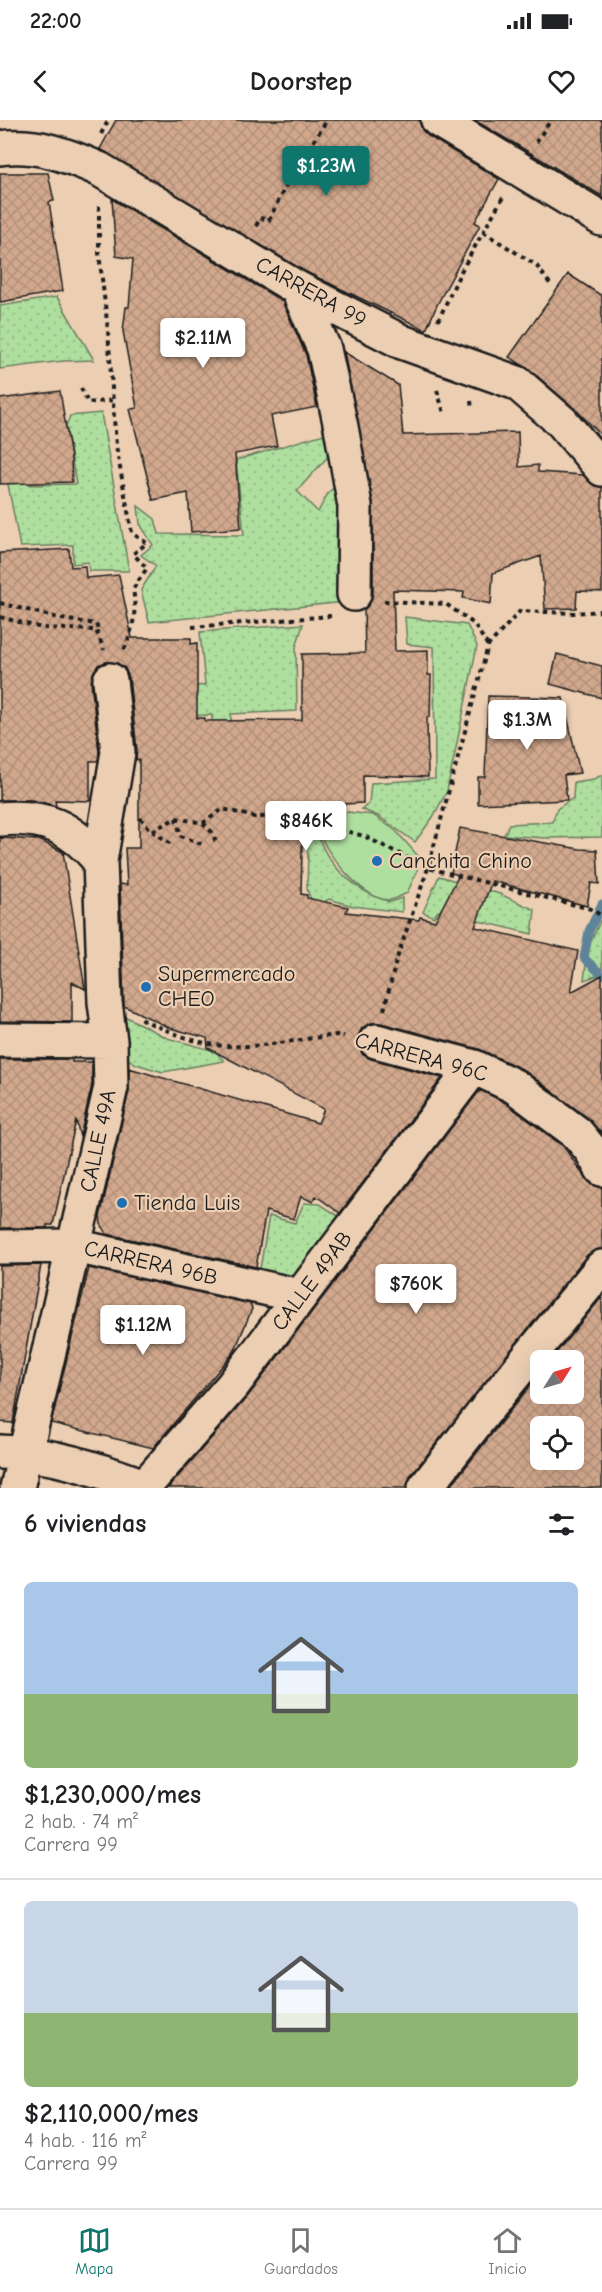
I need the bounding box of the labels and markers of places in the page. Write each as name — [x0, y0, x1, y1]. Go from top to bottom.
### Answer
pin: $1.23M — [277, 146, 375, 197]
pin: $2.11M — [154, 318, 252, 369]
pin: $1.3M — [485, 700, 569, 751]
pin: $846K — [264, 801, 348, 852]
place label: Canchita Chino — [389, 848, 532, 874]
marker: Canchita Chino — [370, 854, 384, 868]
place label: Supermercado CHEO — [158, 961, 295, 1012]
marker: Supermercado CHEO — [139, 980, 153, 994]
place label: Tienda Luis — [134, 1190, 240, 1216]
marker: Tienda Luis — [115, 1196, 129, 1210]
pin: $760K — [374, 1264, 458, 1315]
pin: $1.12M — [94, 1305, 192, 1356]

